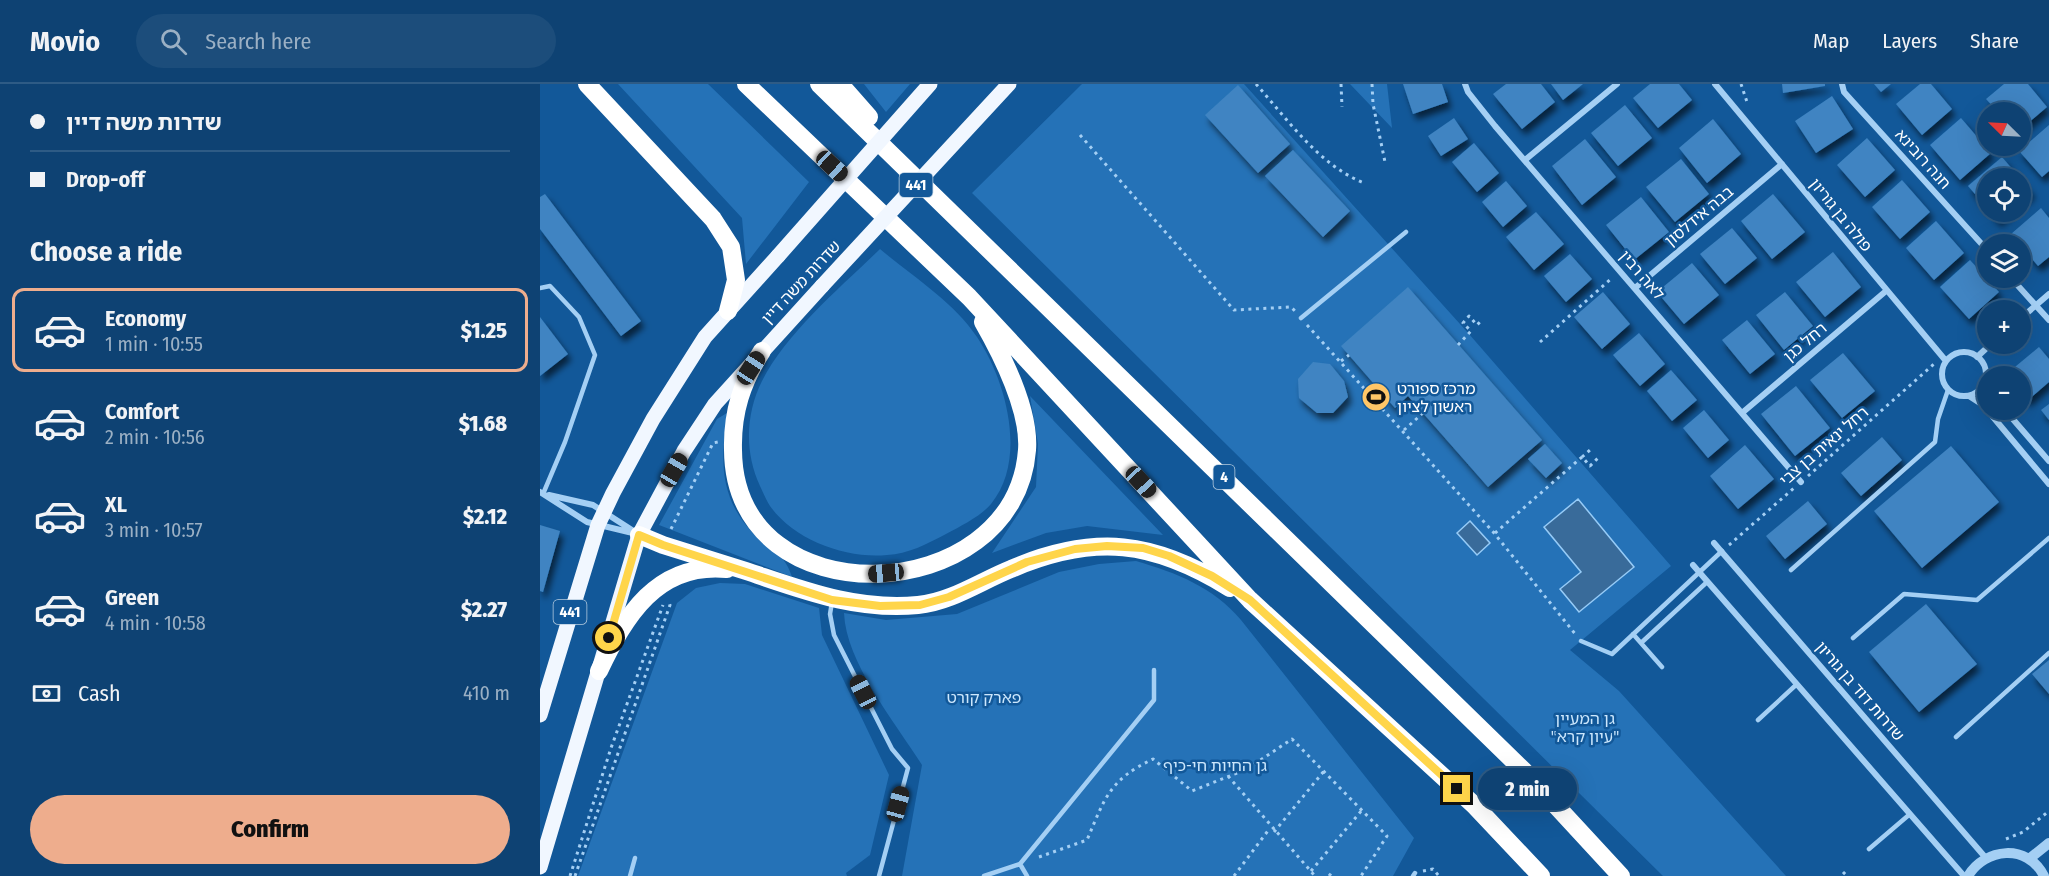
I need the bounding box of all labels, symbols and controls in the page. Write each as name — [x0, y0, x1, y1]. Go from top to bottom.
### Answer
search box — [136, 14, 556, 68]
text: Movio — [30, 25, 100, 58]
icon: search — [157, 25, 190, 58]
text: Search here — [205, 28, 311, 55]
text: Map — [1813, 28, 1849, 54]
text: Layers — [1882, 28, 1937, 54]
text: Share — [1970, 28, 2019, 54]
north arrow — [1977, 102, 2031, 156]
map controls — [1977, 102, 2031, 420]
text: שדרות משה דיין — [66, 109, 222, 136]
street label: חנה רובינא — [1891, 125, 1955, 193]
car — [813, 147, 851, 185]
text: Drop-off — [66, 166, 145, 193]
button: locate — [1977, 168, 2031, 222]
road number: 441 — [900, 173, 932, 197]
street label: פולה בן גוריון — [1806, 175, 1876, 255]
street label: בבה אידלסון — [1661, 182, 1737, 250]
button: layers — [1977, 234, 2031, 288]
text: Choose a ride — [30, 236, 182, 268]
street label: שדרות משה דיין — [758, 236, 844, 328]
street label: לאה רבין — [1615, 246, 1669, 304]
button: + — [1977, 300, 2031, 354]
icon: car — [33, 303, 87, 357]
text: Economy — [105, 305, 186, 332]
text: $1.25 — [461, 317, 507, 344]
street label: רחל כגן — [1780, 318, 1830, 366]
text: 1 min · 10:55 — [105, 332, 203, 356]
car — [734, 348, 768, 388]
button: − — [1977, 366, 2031, 420]
place label: מרכז ספורט ראשון לציון — [1397, 379, 1475, 416]
sports icon: מרכז ספורט ראשון לציון — [1360, 381, 1392, 413]
icon: car — [33, 396, 87, 450]
text: Comfort — [105, 398, 179, 425]
street label: רחל ינאית בן צבי — [1776, 402, 1872, 490]
text: $1.68 — [459, 410, 507, 437]
text: 2 min · 10:56 — [105, 425, 205, 449]
car — [657, 450, 691, 490]
car — [1122, 463, 1160, 501]
road number: 4 — [1214, 465, 1234, 489]
icon: car — [33, 489, 87, 543]
text: XL — [105, 491, 127, 518]
text: $2.12 — [463, 503, 507, 530]
text: 3 min · 10:57 — [105, 518, 203, 542]
car — [867, 562, 905, 584]
icon: car — [33, 582, 87, 636]
text: Green — [105, 584, 159, 611]
text: $2.27 — [461, 596, 507, 623]
road number: 441 — [554, 600, 586, 624]
text: 4 min · 10:58 — [105, 611, 206, 635]
route start — [595, 624, 622, 651]
street label: שדרות דוד בן גוריון — [1812, 637, 1908, 745]
car — [847, 672, 879, 712]
icon: cash — [30, 677, 63, 710]
text: Cash — [78, 680, 121, 707]
text: 410 m — [463, 681, 510, 705]
park label: פארק קורט — [947, 688, 1021, 707]
park label: גן המעיין "עיון קרא" — [1551, 709, 1619, 746]
park label: גן החיות חי-כיף — [1163, 756, 1267, 775]
callout: 2 min — [1478, 768, 1577, 810]
route end — [1443, 775, 1470, 802]
text: 2 min — [1505, 777, 1550, 801]
car — [885, 784, 911, 824]
button: Confirm — [30, 795, 510, 864]

